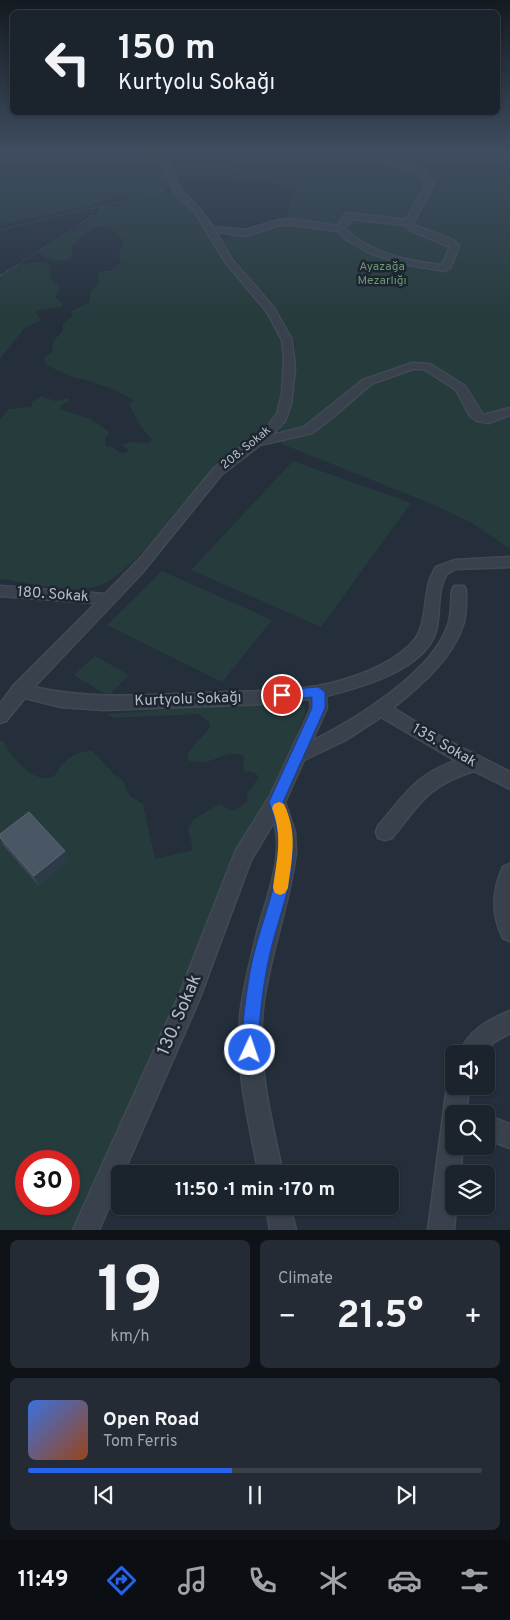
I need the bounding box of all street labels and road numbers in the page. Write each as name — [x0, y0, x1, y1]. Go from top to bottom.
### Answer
street label: 208. Sokak — [218, 423, 274, 473]
street label: 180. Sokak — [17, 583, 89, 607]
street label: Kurtyolu Sokağı — [134, 689, 242, 711]
street label: 135. Sokak — [408, 720, 480, 772]
street label: 130. Sokak — [153, 971, 207, 1059]

